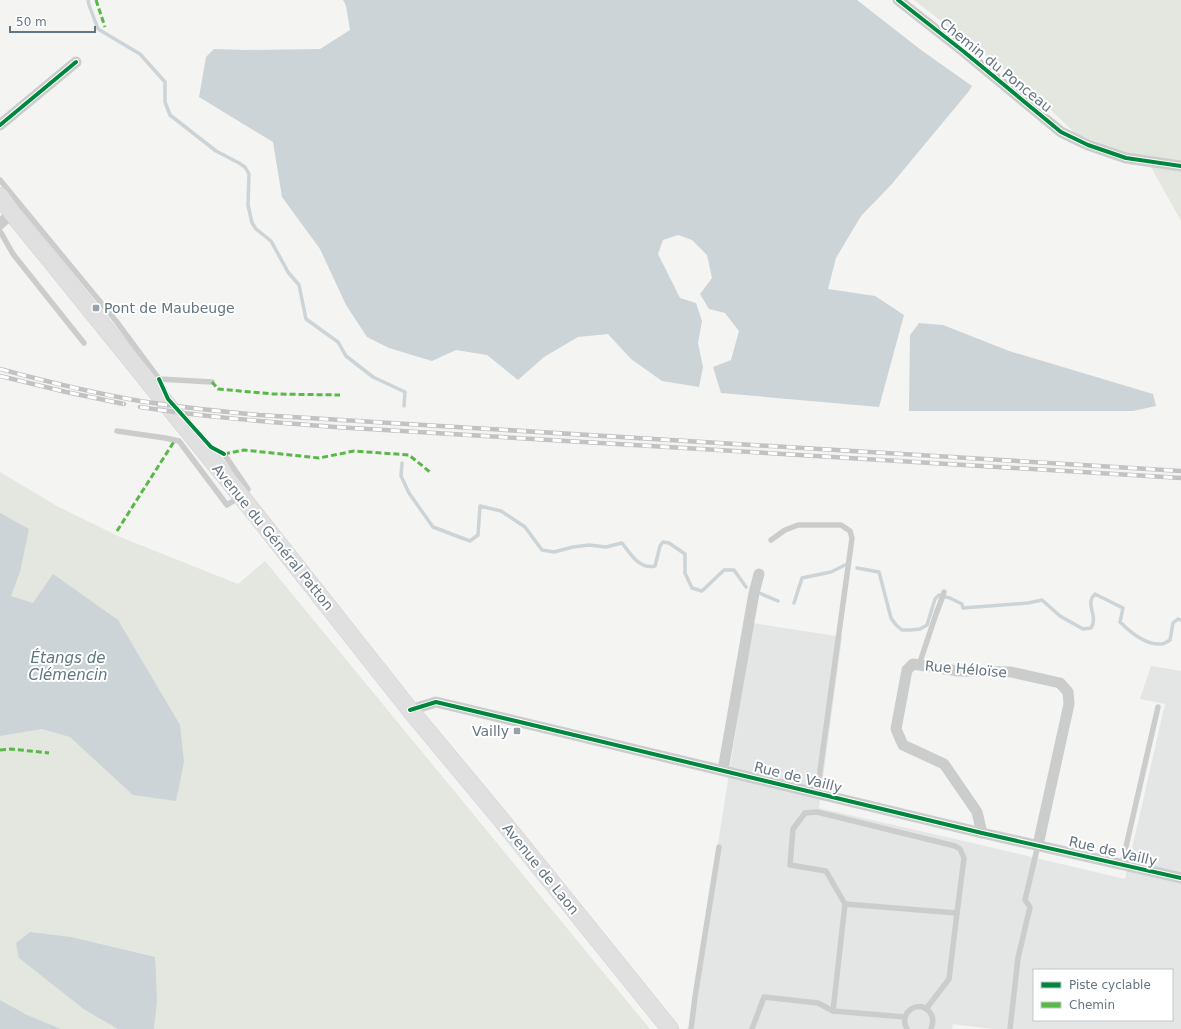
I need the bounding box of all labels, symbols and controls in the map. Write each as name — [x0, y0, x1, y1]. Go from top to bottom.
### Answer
scale bar — [10, 8, 95, 34]
text: 50 m — [16, 15, 47, 29]
street label: Chemin du Ponceau — [937, 15, 1055, 115]
place label: Pont de Maubeuge — [104, 300, 235, 316]
marker: Pont de Maubeuge — [91, 303, 101, 313]
street label: Avenue du Général Patton — [209, 461, 337, 613]
water label: Étangs de Clémencin — [28, 648, 108, 684]
street label: Rue Héloïse — [924, 657, 1008, 681]
place label: Vailly — [472, 723, 509, 739]
marker: Vailly — [512, 726, 522, 736]
street label: Rue de Vailly — [752, 758, 844, 796]
street label: Avenue de Laon — [499, 820, 583, 918]
street label: Rue de Vailly — [1067, 833, 1159, 869]
legend — [1033, 969, 1173, 1021]
text: Piste cyclable — [1069, 978, 1151, 992]
text: Chemin — [1069, 998, 1115, 1012]

